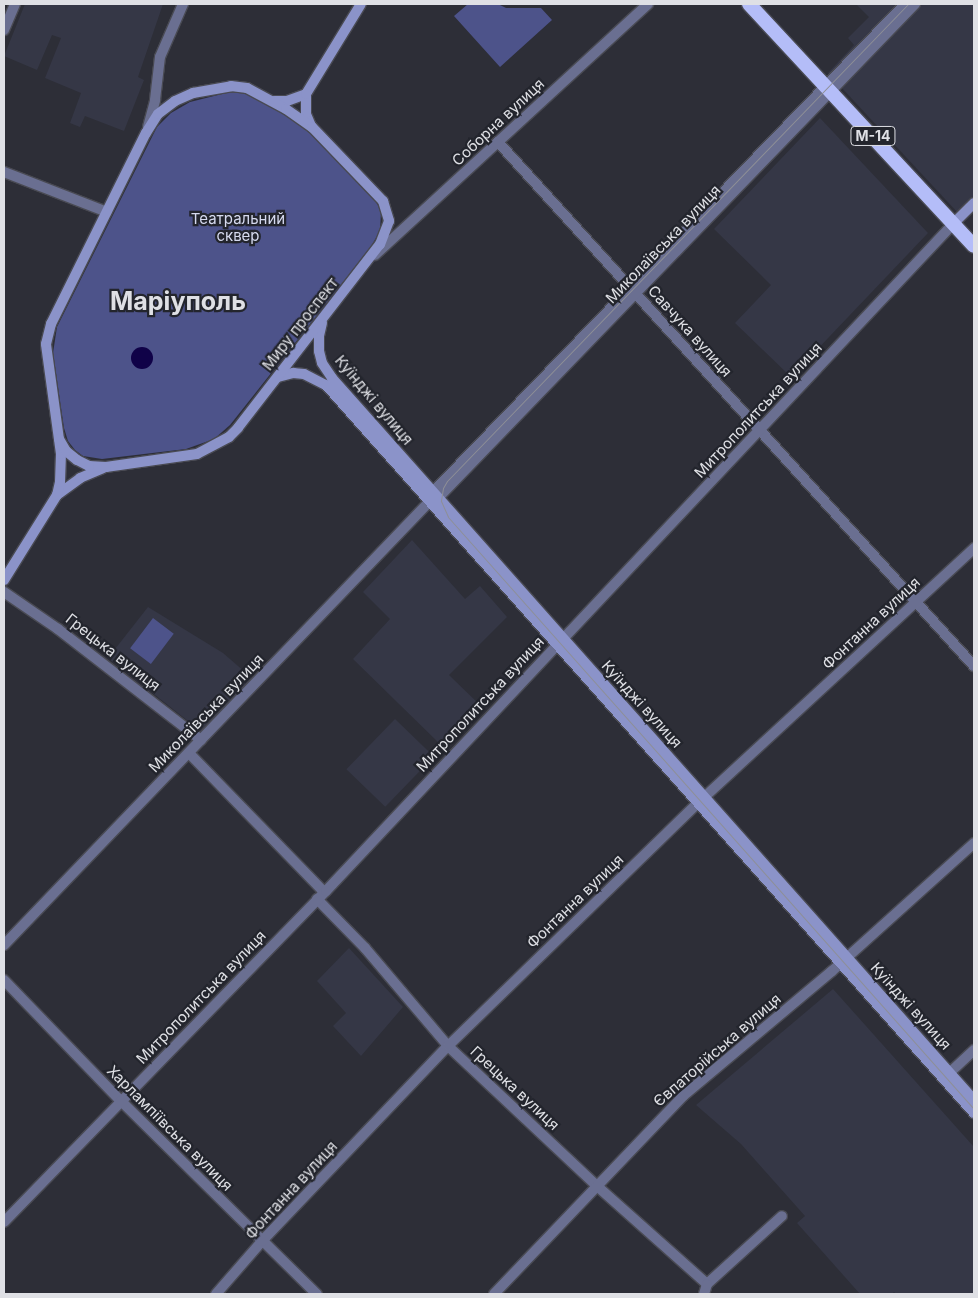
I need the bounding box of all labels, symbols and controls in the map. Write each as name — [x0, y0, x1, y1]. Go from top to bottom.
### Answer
street label: Соборна вулиця — [448, 75, 548, 169]
road number: М-14 — [849, 124, 897, 148]
street label: Миколаївська вулиця — [602, 181, 724, 307]
park label: Театральний сквер — [191, 209, 285, 244]
street label: Миру проспект — [258, 274, 342, 374]
street label: Савчука вулиця — [644, 282, 736, 380]
district label: Маріуполь — [110, 286, 246, 316]
street label: Митрополитська вулиця — [691, 339, 825, 481]
street label: Куїнджі вулиця — [331, 352, 417, 448]
street label: Фонтанна вулиця — [818, 573, 924, 673]
street label: Грецька вулиця — [62, 610, 164, 694]
street label: Митрополитська вулиця — [413, 633, 547, 775]
street label: Миколаївська вулиця — [145, 650, 267, 776]
street label: Куїнджі вулиця — [598, 657, 686, 751]
street label: Фонтанна вулиця — [523, 850, 627, 952]
street label: Митрополитська вулиця — [133, 927, 269, 1067]
street label: Куїнджі вулиця — [867, 959, 955, 1053]
street label: Євпаторійська вулиця — [650, 990, 784, 1110]
street label: Грецька вулиця — [467, 1042, 563, 1134]
street label: Харлампіївська вулиця — [104, 1062, 236, 1194]
street label: Фонтанна вулиця — [241, 1137, 341, 1243]

